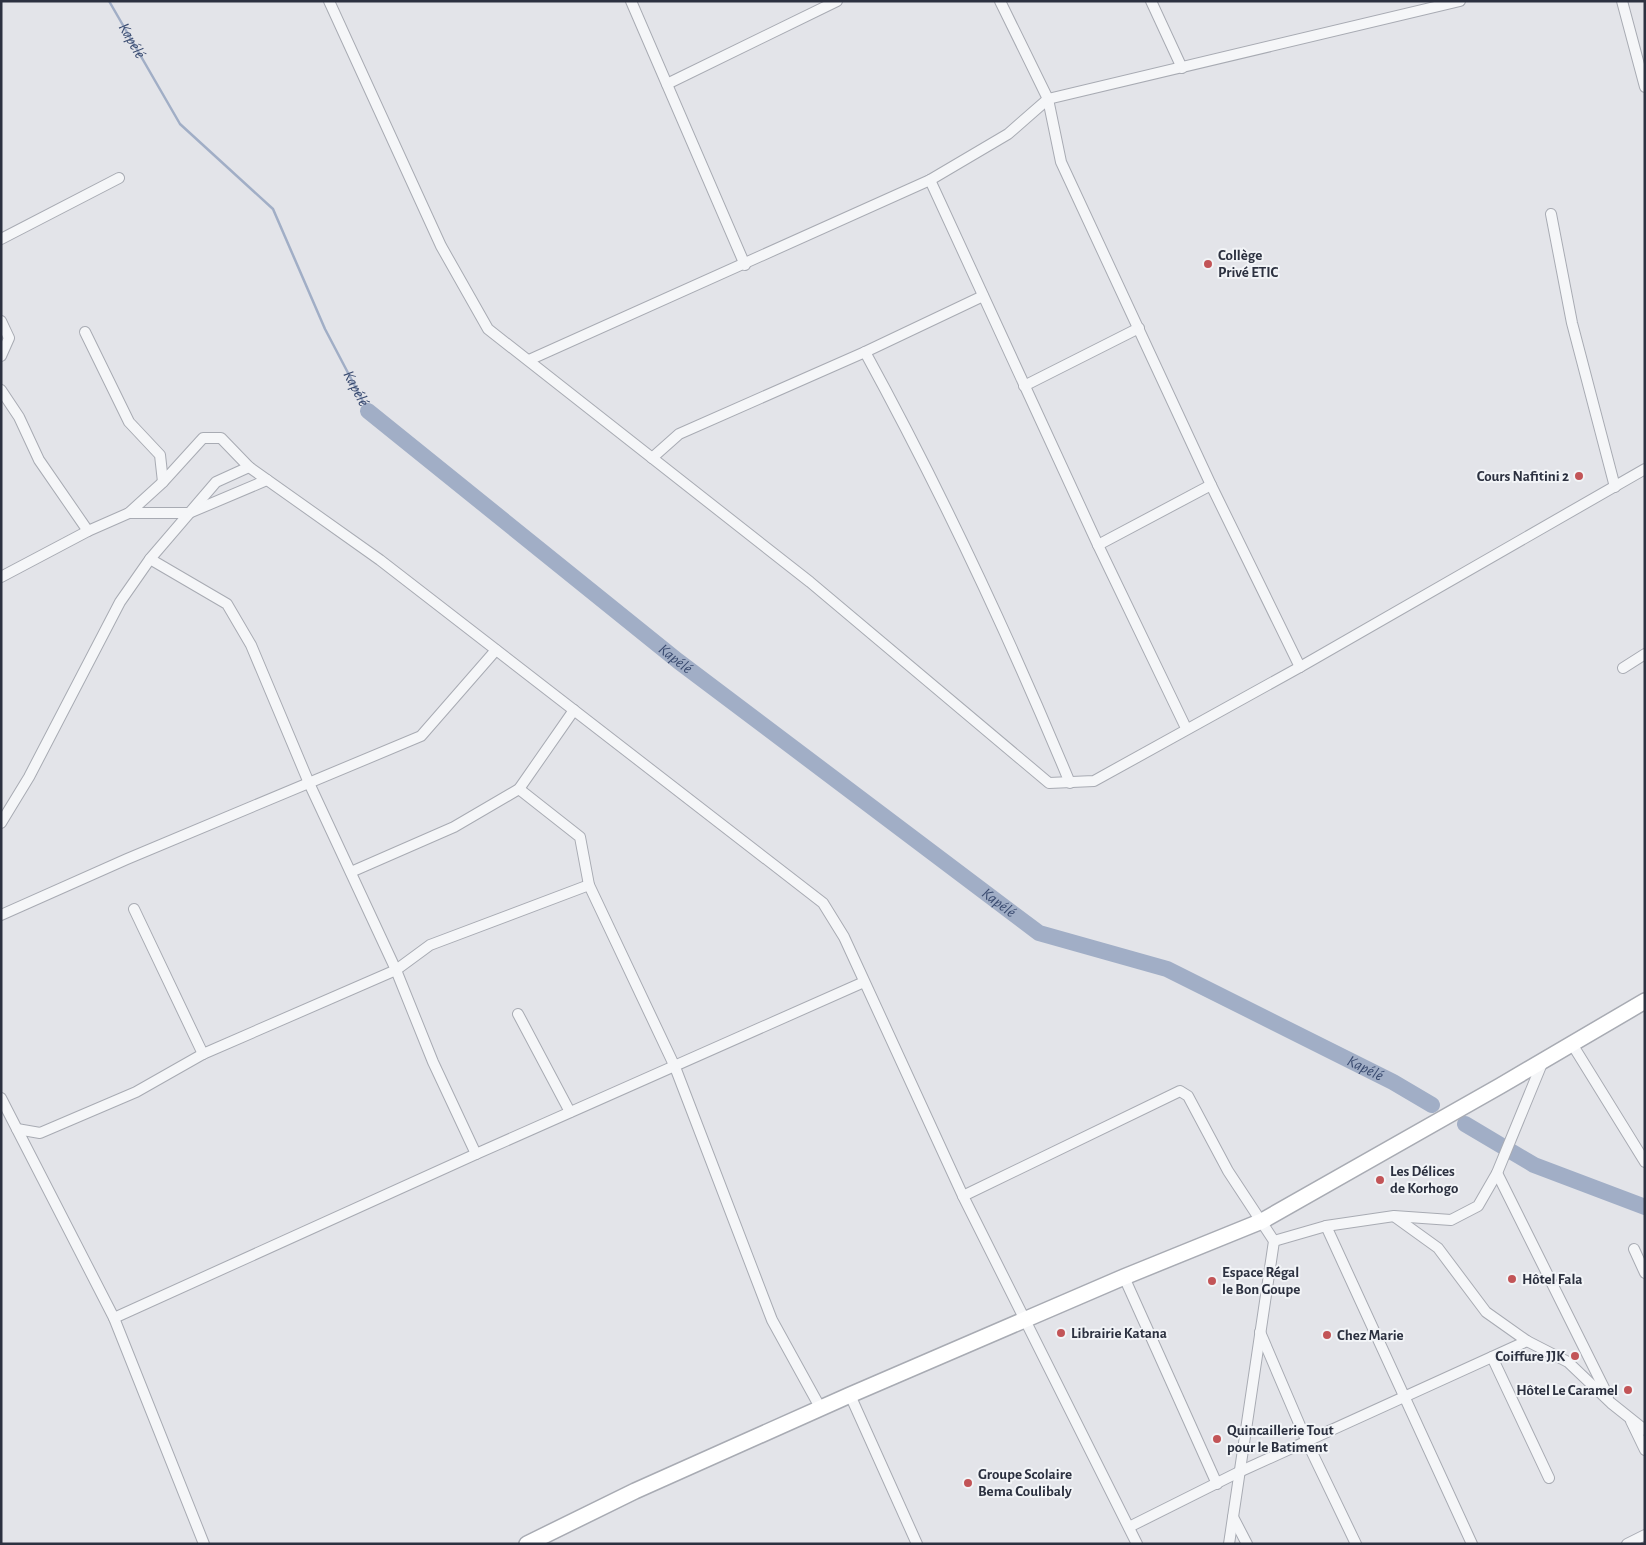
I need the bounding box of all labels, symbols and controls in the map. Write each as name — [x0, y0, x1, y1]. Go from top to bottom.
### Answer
water label: Kapélé — [116, 20, 148, 61]
place label: Collège Privé ETIC — [1218, 248, 1279, 280]
marker: Collège Privé ETIC — [1202, 258, 1214, 270]
water label: Kapélé — [340, 368, 372, 409]
place label: Cours Nafitini 2 — [1477, 469, 1569, 484]
marker: Cours Nafitini 2 — [1573, 470, 1585, 482]
water label: Kapélé — [656, 641, 695, 677]
water label: Kapélé — [979, 885, 1019, 921]
water label: Kapélé — [1345, 1053, 1386, 1084]
place label: Les Délices de Korhogo — [1390, 1164, 1458, 1196]
marker: Les Délices de Korhogo — [1374, 1174, 1386, 1186]
place label: Espace Régal le Bon Goupe — [1222, 1265, 1300, 1297]
place label: Hôtel Fala — [1522, 1272, 1583, 1287]
marker: Hôtel Fala — [1506, 1273, 1518, 1285]
marker: Espace Régal le Bon Goupe — [1206, 1275, 1218, 1287]
place label: Librairie Katana — [1071, 1326, 1167, 1341]
marker: Librairie Katana — [1055, 1327, 1067, 1339]
place label: Chez Marie — [1337, 1328, 1404, 1343]
marker: Chez Marie — [1321, 1329, 1333, 1341]
place label: Coiffure JJK — [1495, 1349, 1565, 1364]
marker: Coiffure JJK — [1569, 1350, 1581, 1362]
place label: Hôtel Le Caramel — [1516, 1383, 1618, 1398]
marker: Hôtel Le Caramel — [1622, 1384, 1634, 1396]
place label: Quincaillerie Tout pour le Batiment — [1227, 1423, 1334, 1455]
marker: Quincaillerie Tout pour le Batiment — [1211, 1433, 1223, 1445]
place label: Groupe Scolaire Bema Coulibaly — [978, 1467, 1072, 1499]
marker: Groupe Scolaire Bema Coulibaly — [962, 1477, 974, 1489]

